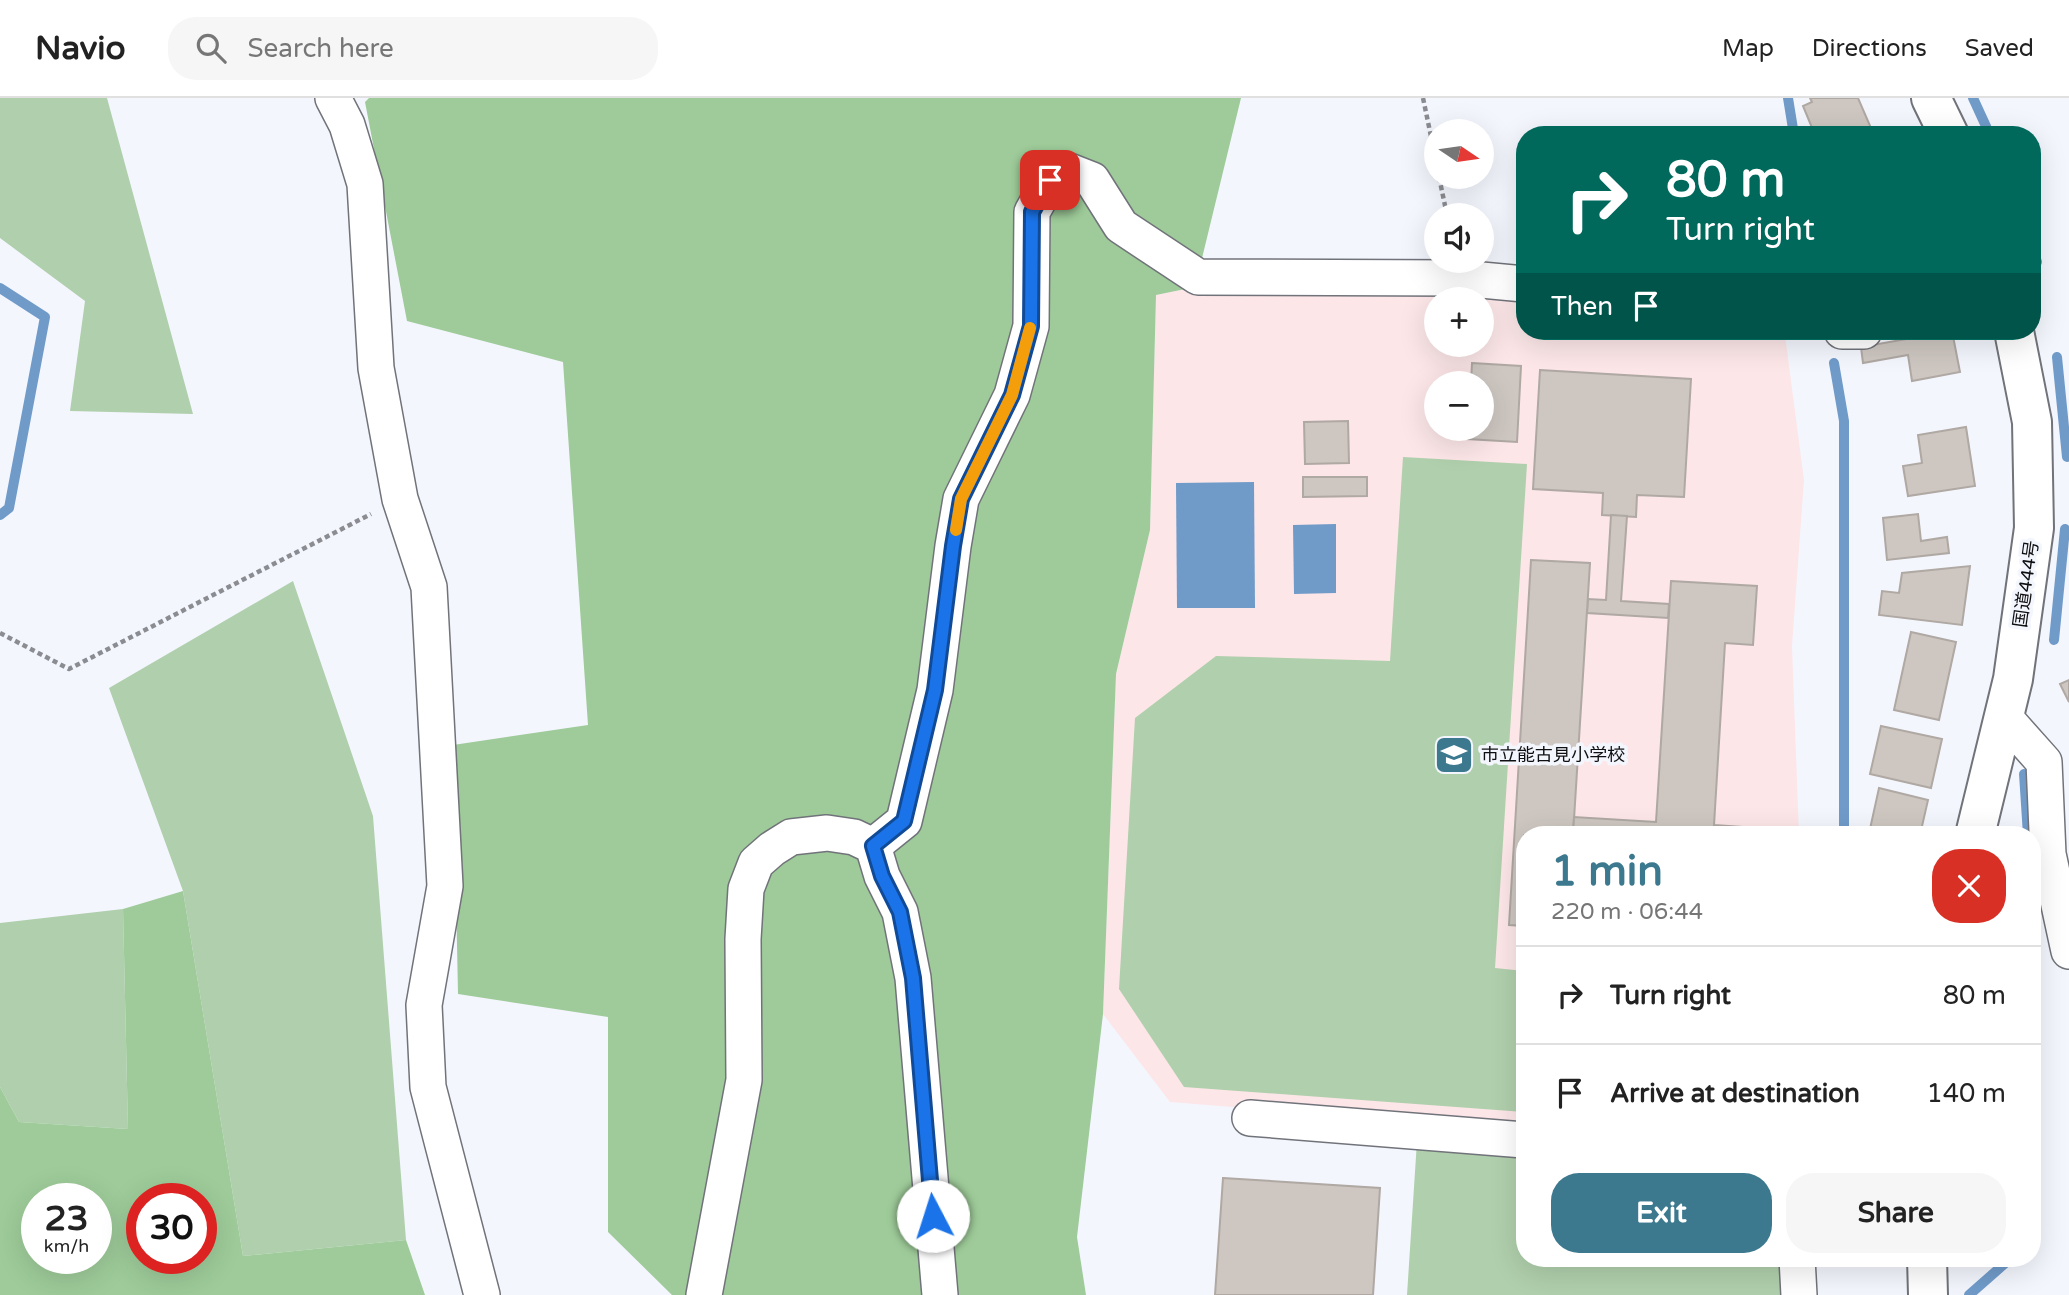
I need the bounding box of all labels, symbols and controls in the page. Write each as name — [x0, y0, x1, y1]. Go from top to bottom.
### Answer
search box — [168, 17, 658, 80]
text: Navio — [35, 29, 126, 68]
icon: search — [192, 29, 230, 67]
text: Search here — [248, 33, 394, 64]
text: Map — [1722, 34, 1774, 63]
text: Directions — [1812, 34, 1927, 63]
text: Saved — [1965, 34, 2034, 63]
north arrow — [1424, 119, 1494, 189]
map controls — [1424, 119, 1494, 441]
pin — [1020, 150, 1080, 210]
text: 80 m — [1666, 151, 1785, 210]
icon: right — [1551, 154, 1642, 245]
icon: arrive — [1031, 161, 1069, 199]
button: sound — [1424, 203, 1494, 273]
text: Turn right — [1666, 211, 1815, 249]
button: + — [1424, 287, 1494, 357]
icon: arrive — [1627, 287, 1665, 325]
text: Then — [1551, 291, 1613, 322]
button: − — [1424, 371, 1494, 441]
street label: 国道444号 — [2009, 539, 2043, 629]
school or university icon: 市立能古見小学校 — [1433, 734, 1475, 776]
place label: 市立能古見小学校 — [1481, 744, 1625, 766]
text: 1 min — [1551, 846, 1663, 897]
button: close — [1932, 849, 2006, 923]
text: 220 m · 06:44 — [1551, 898, 1703, 926]
icon: right — [1551, 976, 1589, 1014]
text: Turn right — [1610, 980, 1731, 1011]
text: 80 m — [1943, 980, 2006, 1011]
icon: arrive — [1551, 1074, 1589, 1112]
text: Arrive at destination — [1610, 1078, 1860, 1109]
text: 140 m — [1926, 1078, 2006, 1109]
button: Exit — [1551, 1173, 1772, 1253]
button: Share — [1786, 1173, 2006, 1253]
position arrow — [896, 1179, 970, 1253]
speed limit sign: 30 — [126, 1183, 217, 1274]
text: 23 — [45, 1198, 88, 1240]
text: km/h — [44, 1235, 89, 1257]

